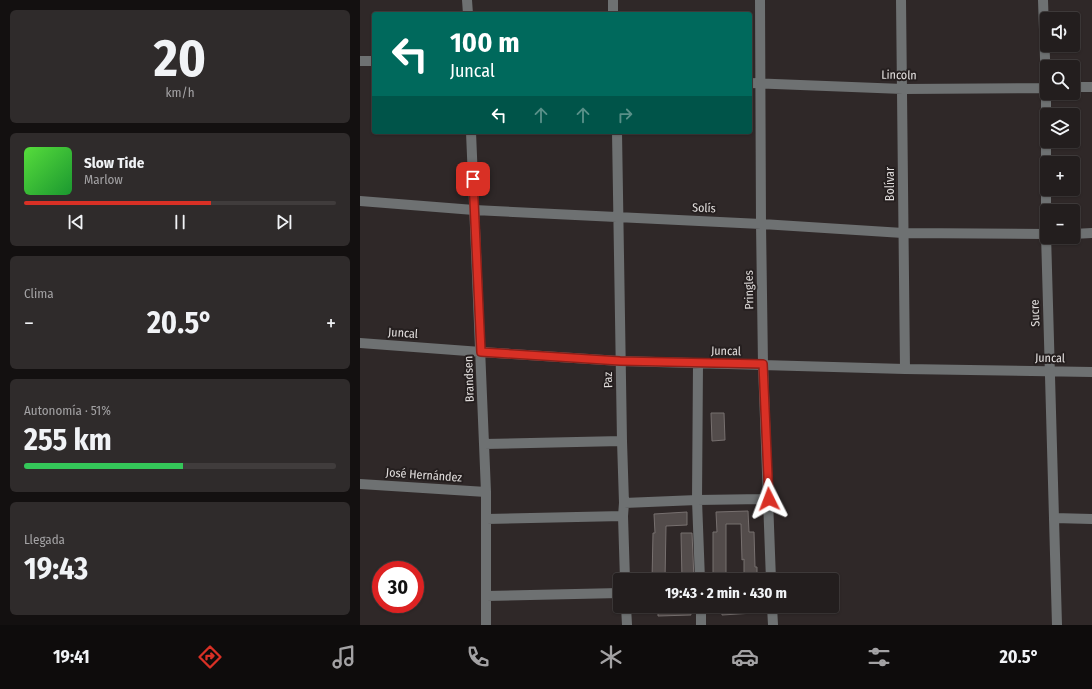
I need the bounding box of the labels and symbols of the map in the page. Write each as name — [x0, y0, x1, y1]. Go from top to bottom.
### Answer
street label: Lincoln — [881, 68, 917, 82]
pin — [456, 162, 490, 196]
street label: Bolívar — [883, 166, 897, 201]
street label: Solís — [692, 201, 716, 215]
street label: Pringles — [742, 270, 756, 310]
street label: Sucre — [1028, 299, 1042, 327]
street label: Juncal — [388, 325, 418, 341]
street label: Juncal — [711, 344, 741, 358]
street label: Juncal — [1035, 351, 1065, 365]
street label: Brandsen — [461, 356, 477, 402]
street label: Paz — [601, 371, 615, 388]
street label: José Hernández — [385, 465, 463, 485]
position arrow — [748, 478, 790, 520]
speed limit sign: 30 — [372, 561, 424, 613]

